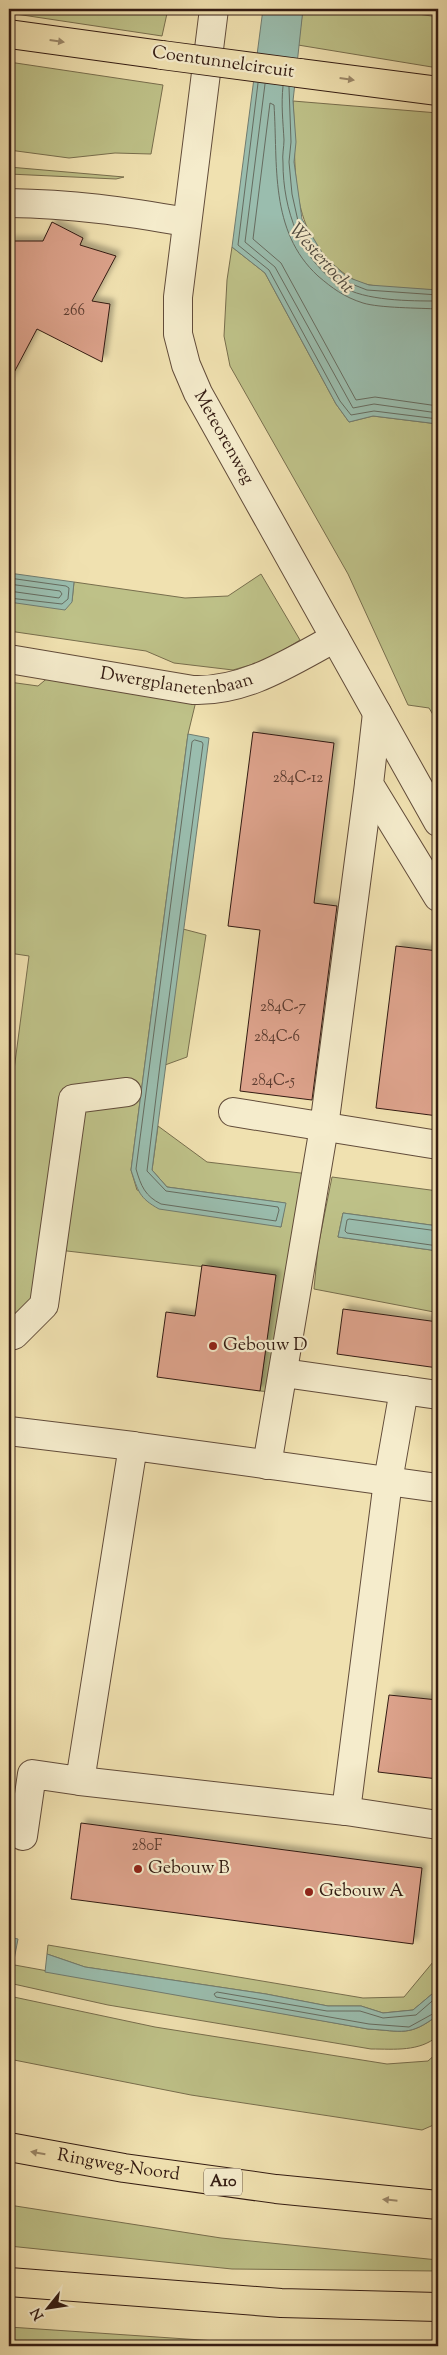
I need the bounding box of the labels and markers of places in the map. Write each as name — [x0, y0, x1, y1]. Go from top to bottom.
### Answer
place label: Gebouw D — [223, 1333, 308, 1359]
marker: Gebouw D — [207, 1340, 219, 1352]
place label: Gebouw B — [148, 1856, 230, 1882]
marker: Gebouw B — [132, 1863, 144, 1875]
place label: Gebouw A — [319, 1879, 404, 1905]
marker: Gebouw A — [303, 1886, 315, 1898]

